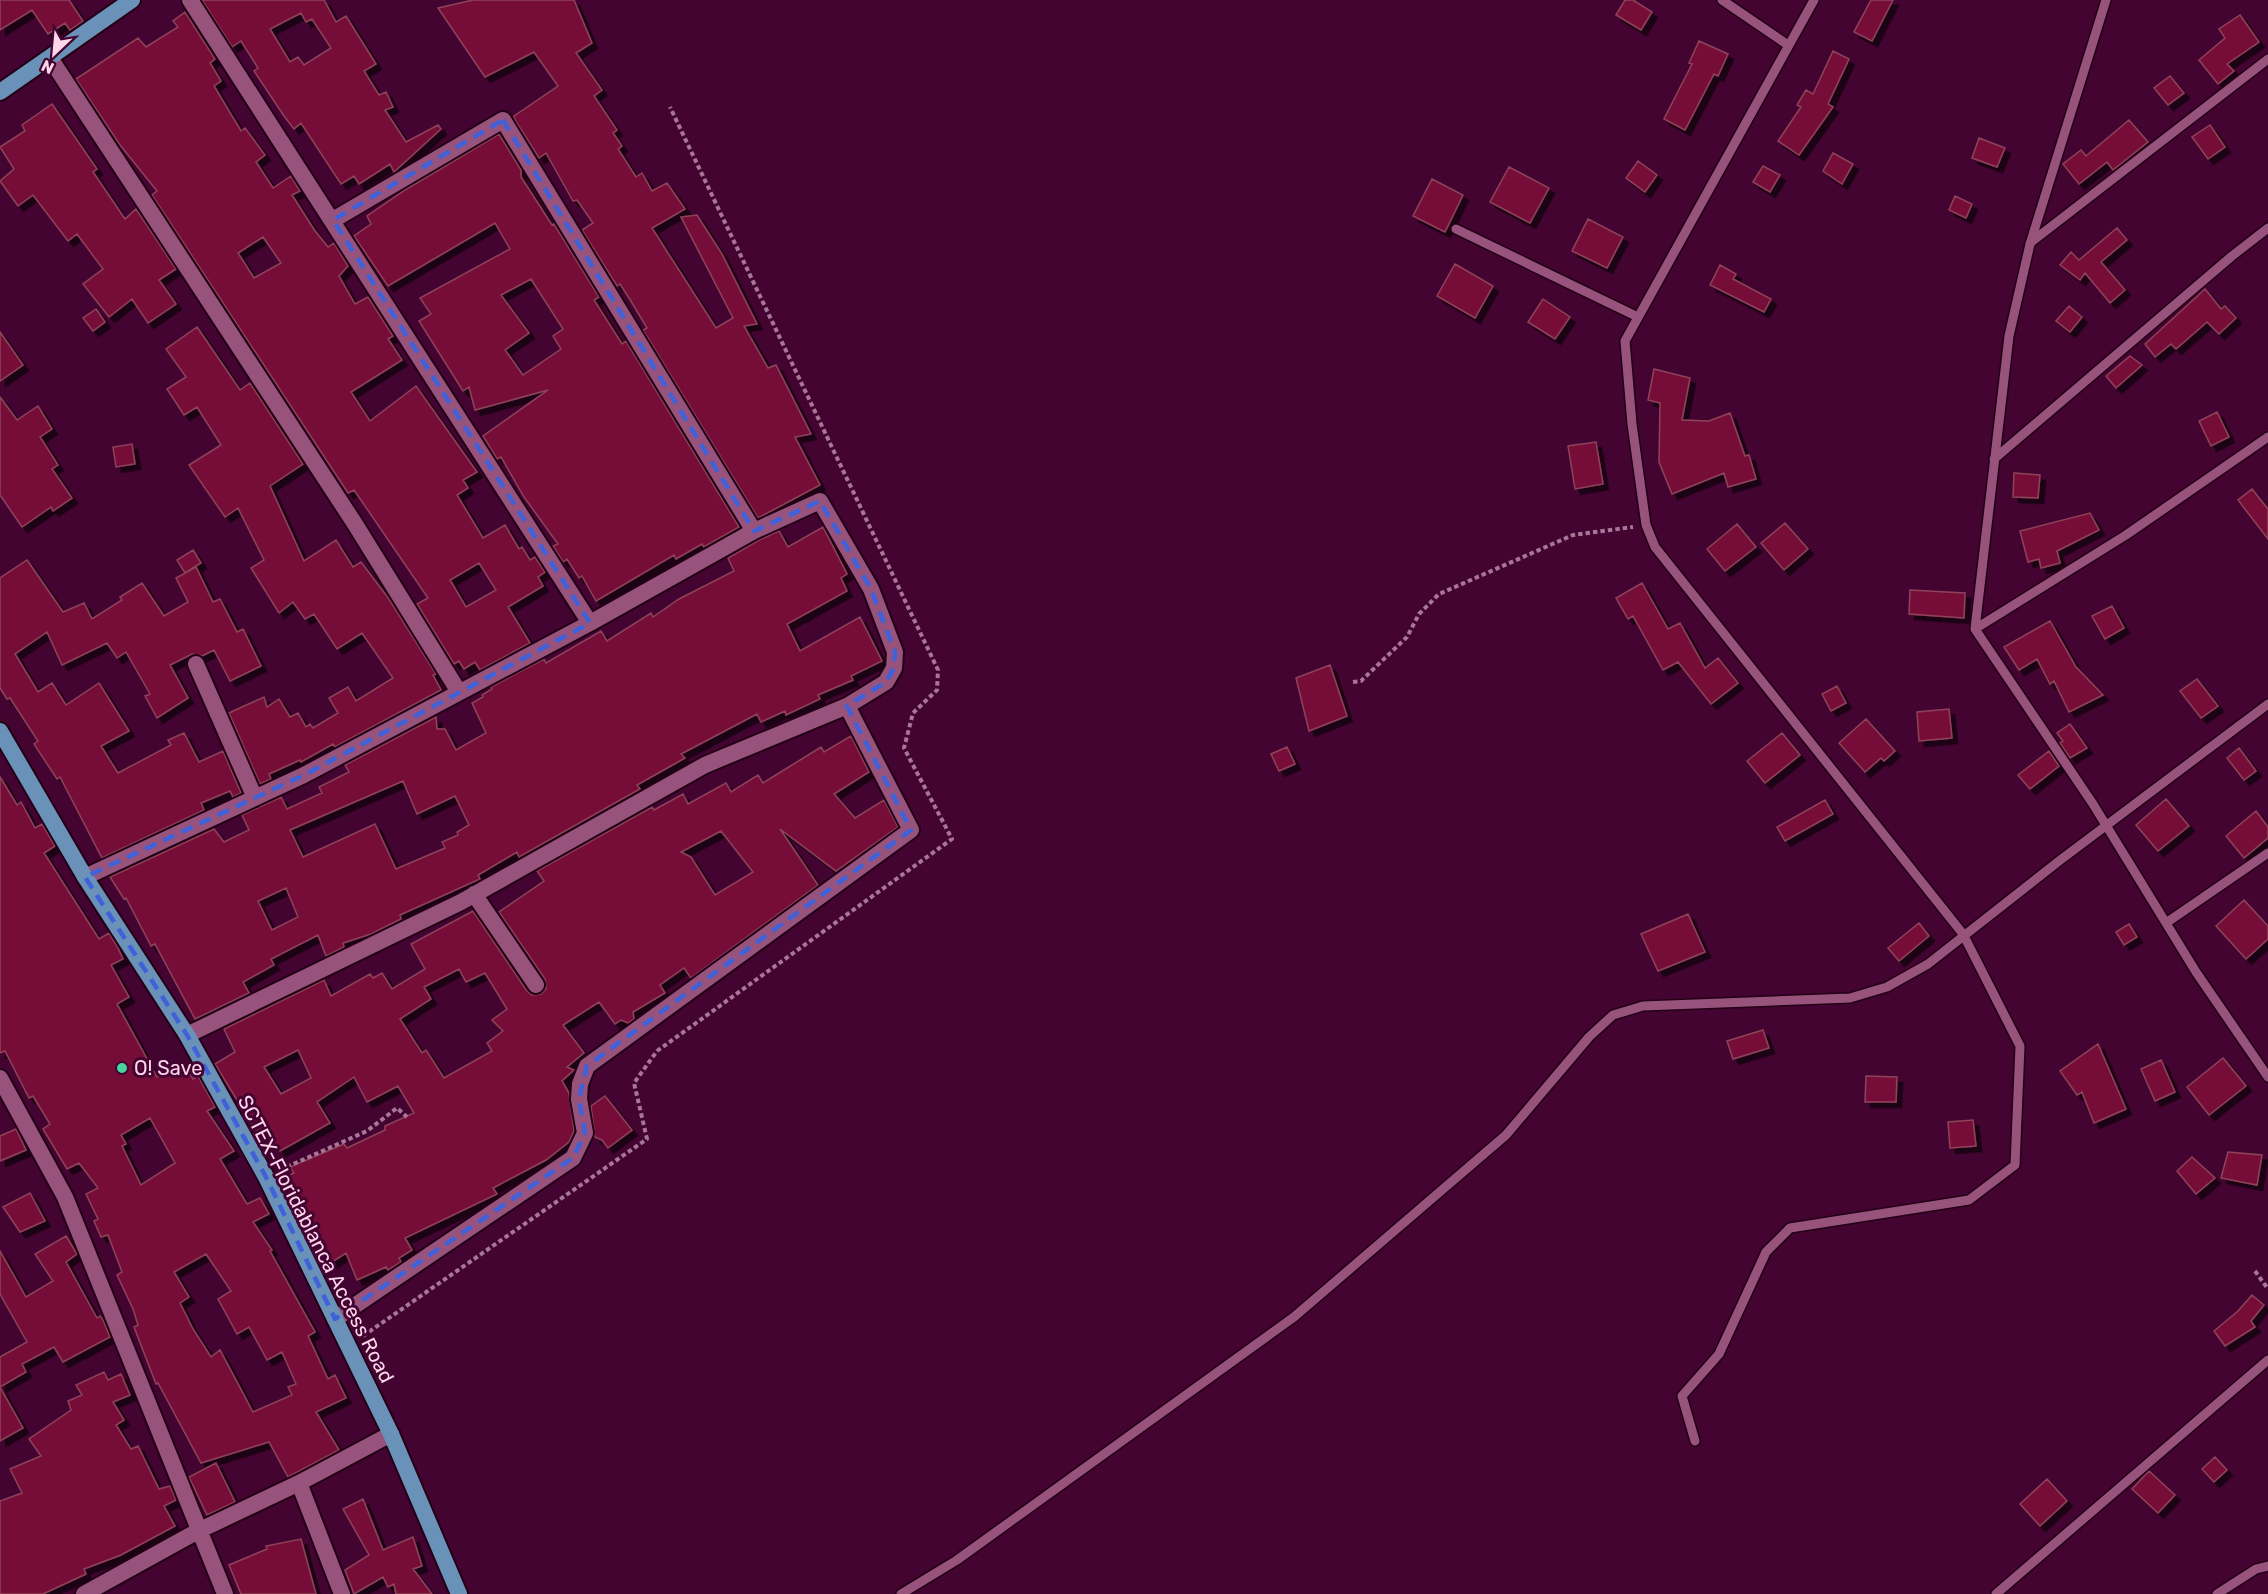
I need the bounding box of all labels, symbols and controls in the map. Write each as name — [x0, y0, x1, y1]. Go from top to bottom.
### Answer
north arrow — [24, 24, 84, 84]
text: N — [38, 56, 57, 78]
place label: O! Save — [134, 1056, 203, 1080]
marker: O! Save — [115, 1061, 129, 1075]
street label: SCTEX-Floridablanca Access Road — [233, 1091, 399, 1387]

